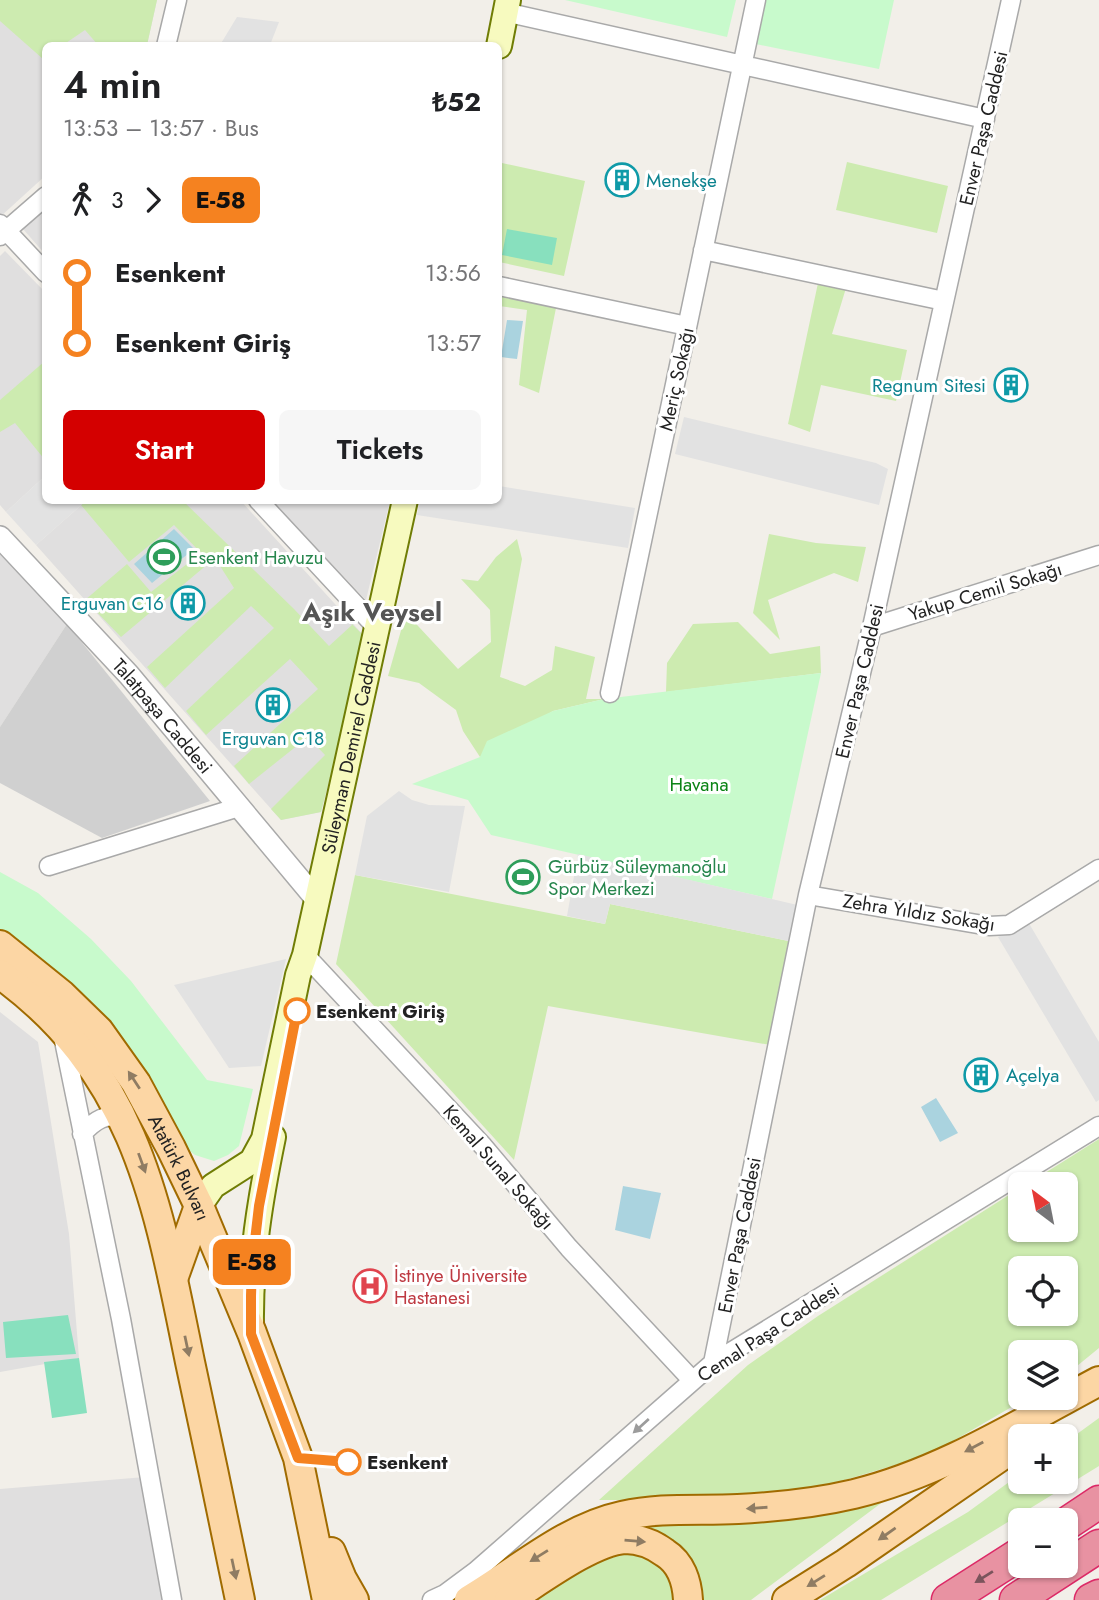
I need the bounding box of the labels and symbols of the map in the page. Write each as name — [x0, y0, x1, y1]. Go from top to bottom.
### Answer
street label: Enver Paşa Caddesi — [953, 48, 1014, 208]
building icon: Menekşe — [603, 161, 641, 199]
place label: Menekşe — [646, 167, 717, 194]
street label: Meriç Sokağı — [652, 325, 701, 434]
building icon: Regnum Sitesi — [992, 366, 1030, 404]
place label: Regnum Sitesi — [872, 372, 986, 399]
sports icon: Esenkent Havuzu — [145, 538, 183, 576]
place label: Esenkent Havuzu — [188, 544, 323, 571]
street label: Yakup Cemil Sokağı — [905, 555, 1065, 628]
building icon: Erguvan C16 — [169, 584, 207, 622]
place label: Erguvan C16 — [61, 590, 164, 617]
district label: Aşık Veysel — [301, 593, 442, 631]
street label: Enver Paşa Caddesi — [829, 601, 890, 761]
street label: Süleyman Demirel Caddesi — [315, 639, 388, 857]
street label: Talatpaşa Caddesi — [106, 653, 219, 780]
building icon: Erguvan C18 — [254, 686, 292, 724]
place label: Erguvan C18 — [222, 725, 324, 752]
park label: Havana — [669, 771, 729, 798]
place label: Gürbüz Süleymanoğlu Spor Merkezi — [548, 853, 727, 902]
sports icon: Gürbüz Süleymanoğlu Spor Merkezi — [504, 858, 542, 896]
street label: Zehra Yıldız Sokağı — [841, 887, 997, 938]
marker: Esenkent Giriş — [284, 998, 310, 1024]
place label: Esenkent Giriş — [316, 998, 445, 1025]
building icon: Açelya — [962, 1056, 1000, 1094]
place label: Açelya — [1006, 1062, 1059, 1089]
one-way arrow — [128, 1070, 141, 1090]
street label: Kemal Sunal Sokağı — [437, 1099, 561, 1236]
street label: Atatürk Bulvarı — [141, 1110, 217, 1225]
one-way arrow — [137, 1152, 148, 1173]
street label: Enver Paşa Caddesi — [711, 1155, 768, 1315]
north arrow — [1008, 1172, 1078, 1242]
line badge: E-58 — [203, 1239, 301, 1285]
place label: İstinye Üniversite Hastanesi — [394, 1262, 528, 1311]
hospital icon: İstinye Üniversite Hastanesi — [351, 1267, 389, 1305]
street label: Cemal Paşa Caddesi — [692, 1276, 845, 1389]
one-way arrow — [182, 1335, 193, 1357]
one-way arrow — [633, 1418, 650, 1433]
one-way arrow — [964, 1442, 984, 1453]
marker: Esenkent — [335, 1449, 361, 1475]
place label: Esenkent — [367, 1449, 447, 1476]
one-way arrow — [745, 1503, 767, 1514]
one-way arrow — [878, 1527, 896, 1541]
one-way arrow — [624, 1536, 646, 1547]
one-way arrow — [529, 1549, 549, 1562]
one-way arrow — [228, 1558, 239, 1580]
one-way arrow — [974, 1571, 994, 1584]
one-way arrow — [807, 1575, 826, 1588]

